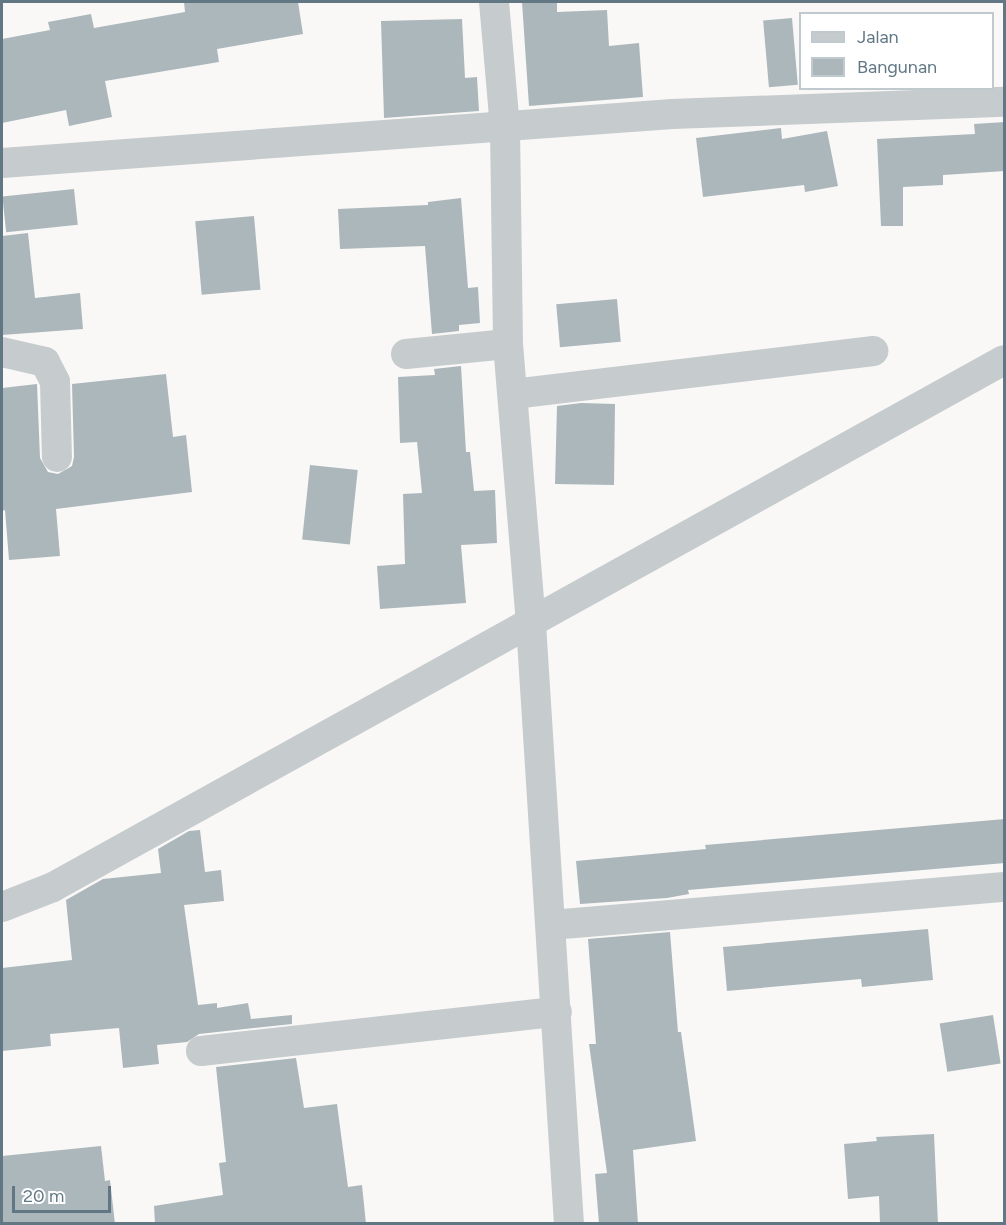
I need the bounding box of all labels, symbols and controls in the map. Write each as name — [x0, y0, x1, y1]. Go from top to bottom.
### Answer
legend — [799, 12, 994, 90]
text: Jalan — [857, 26, 899, 48]
text: Bangunan — [857, 56, 937, 78]
scale bar — [15, 1174, 114, 1212]
text: 20 m — [23, 1185, 64, 1207]

